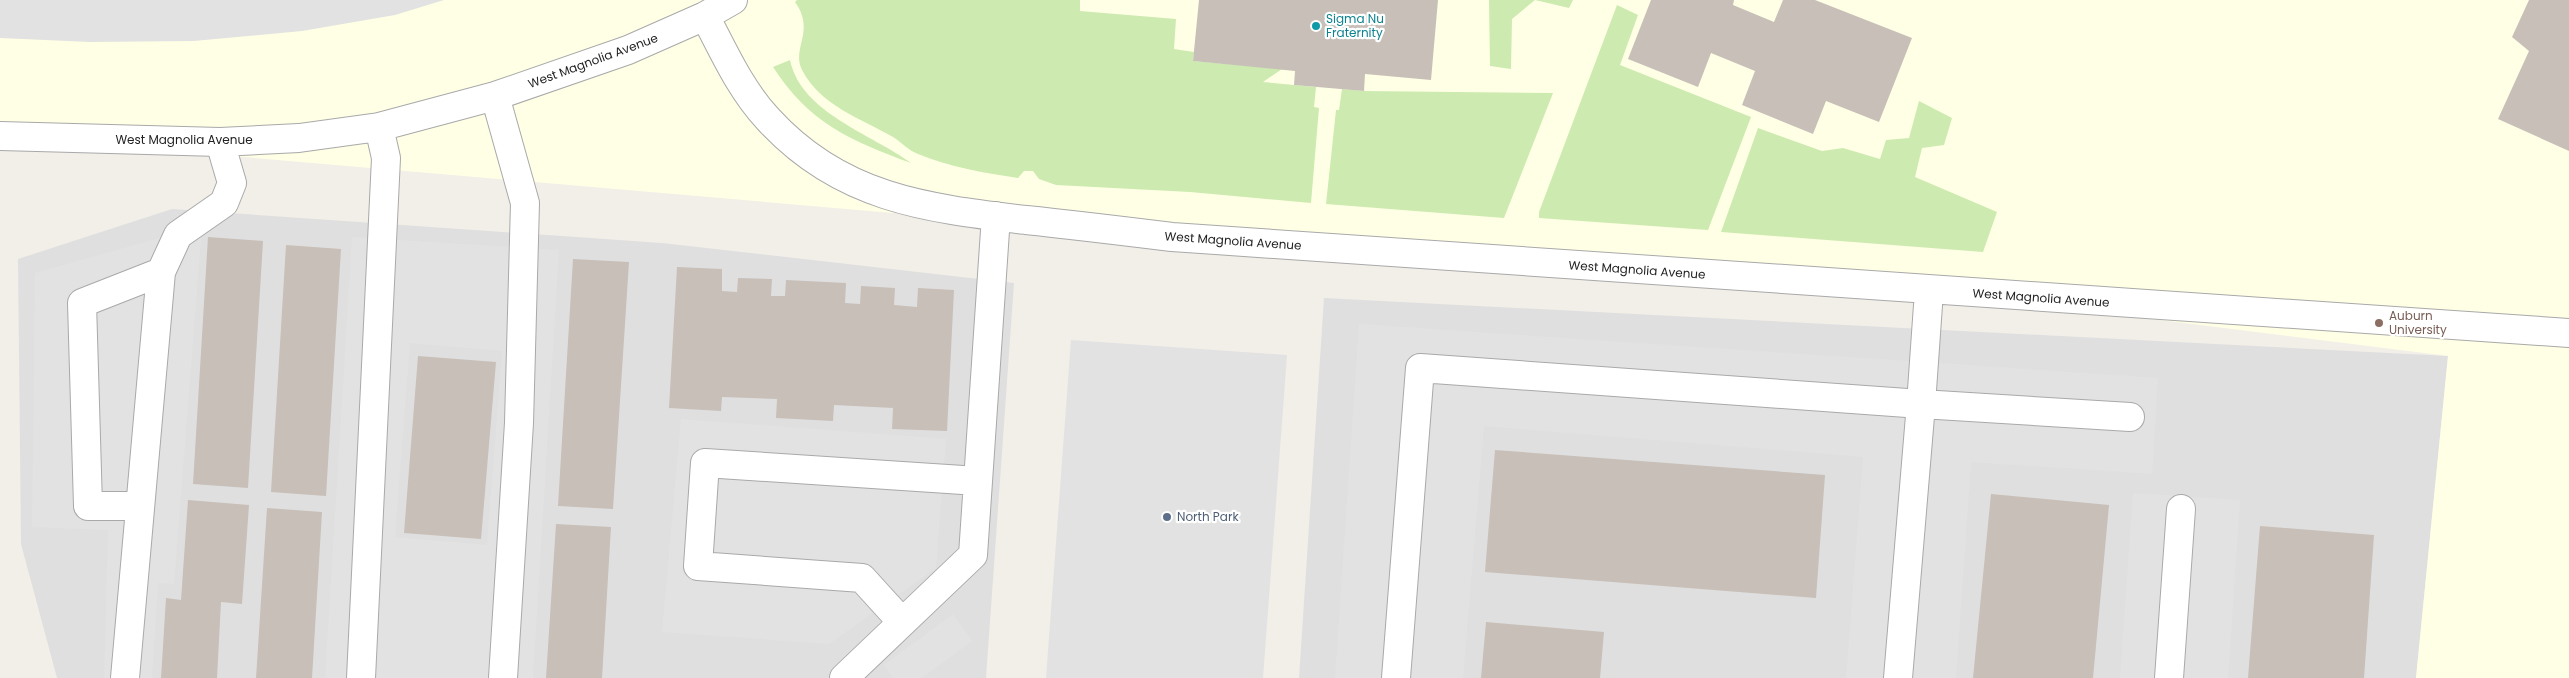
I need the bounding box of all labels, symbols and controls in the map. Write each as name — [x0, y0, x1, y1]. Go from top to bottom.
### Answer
place label: Sigma Nu Fraternity — [1326, 10, 1384, 41]
marker: Sigma Nu Fraternity — [1310, 20, 1322, 32]
street label: West Magnolia Avenue — [525, 29, 660, 92]
street label: West Magnolia Avenue — [115, 131, 253, 148]
street label: West Magnolia Avenue — [1164, 227, 1302, 254]
street label: West Magnolia Avenue — [1568, 256, 1706, 283]
street label: West Magnolia Avenue — [1972, 284, 2110, 311]
place label: Auburn University — [2389, 307, 2447, 338]
marker: Auburn University — [2373, 317, 2385, 329]
place label: North Park — [1177, 508, 1239, 525]
marker: North Park — [1161, 511, 1173, 523]

